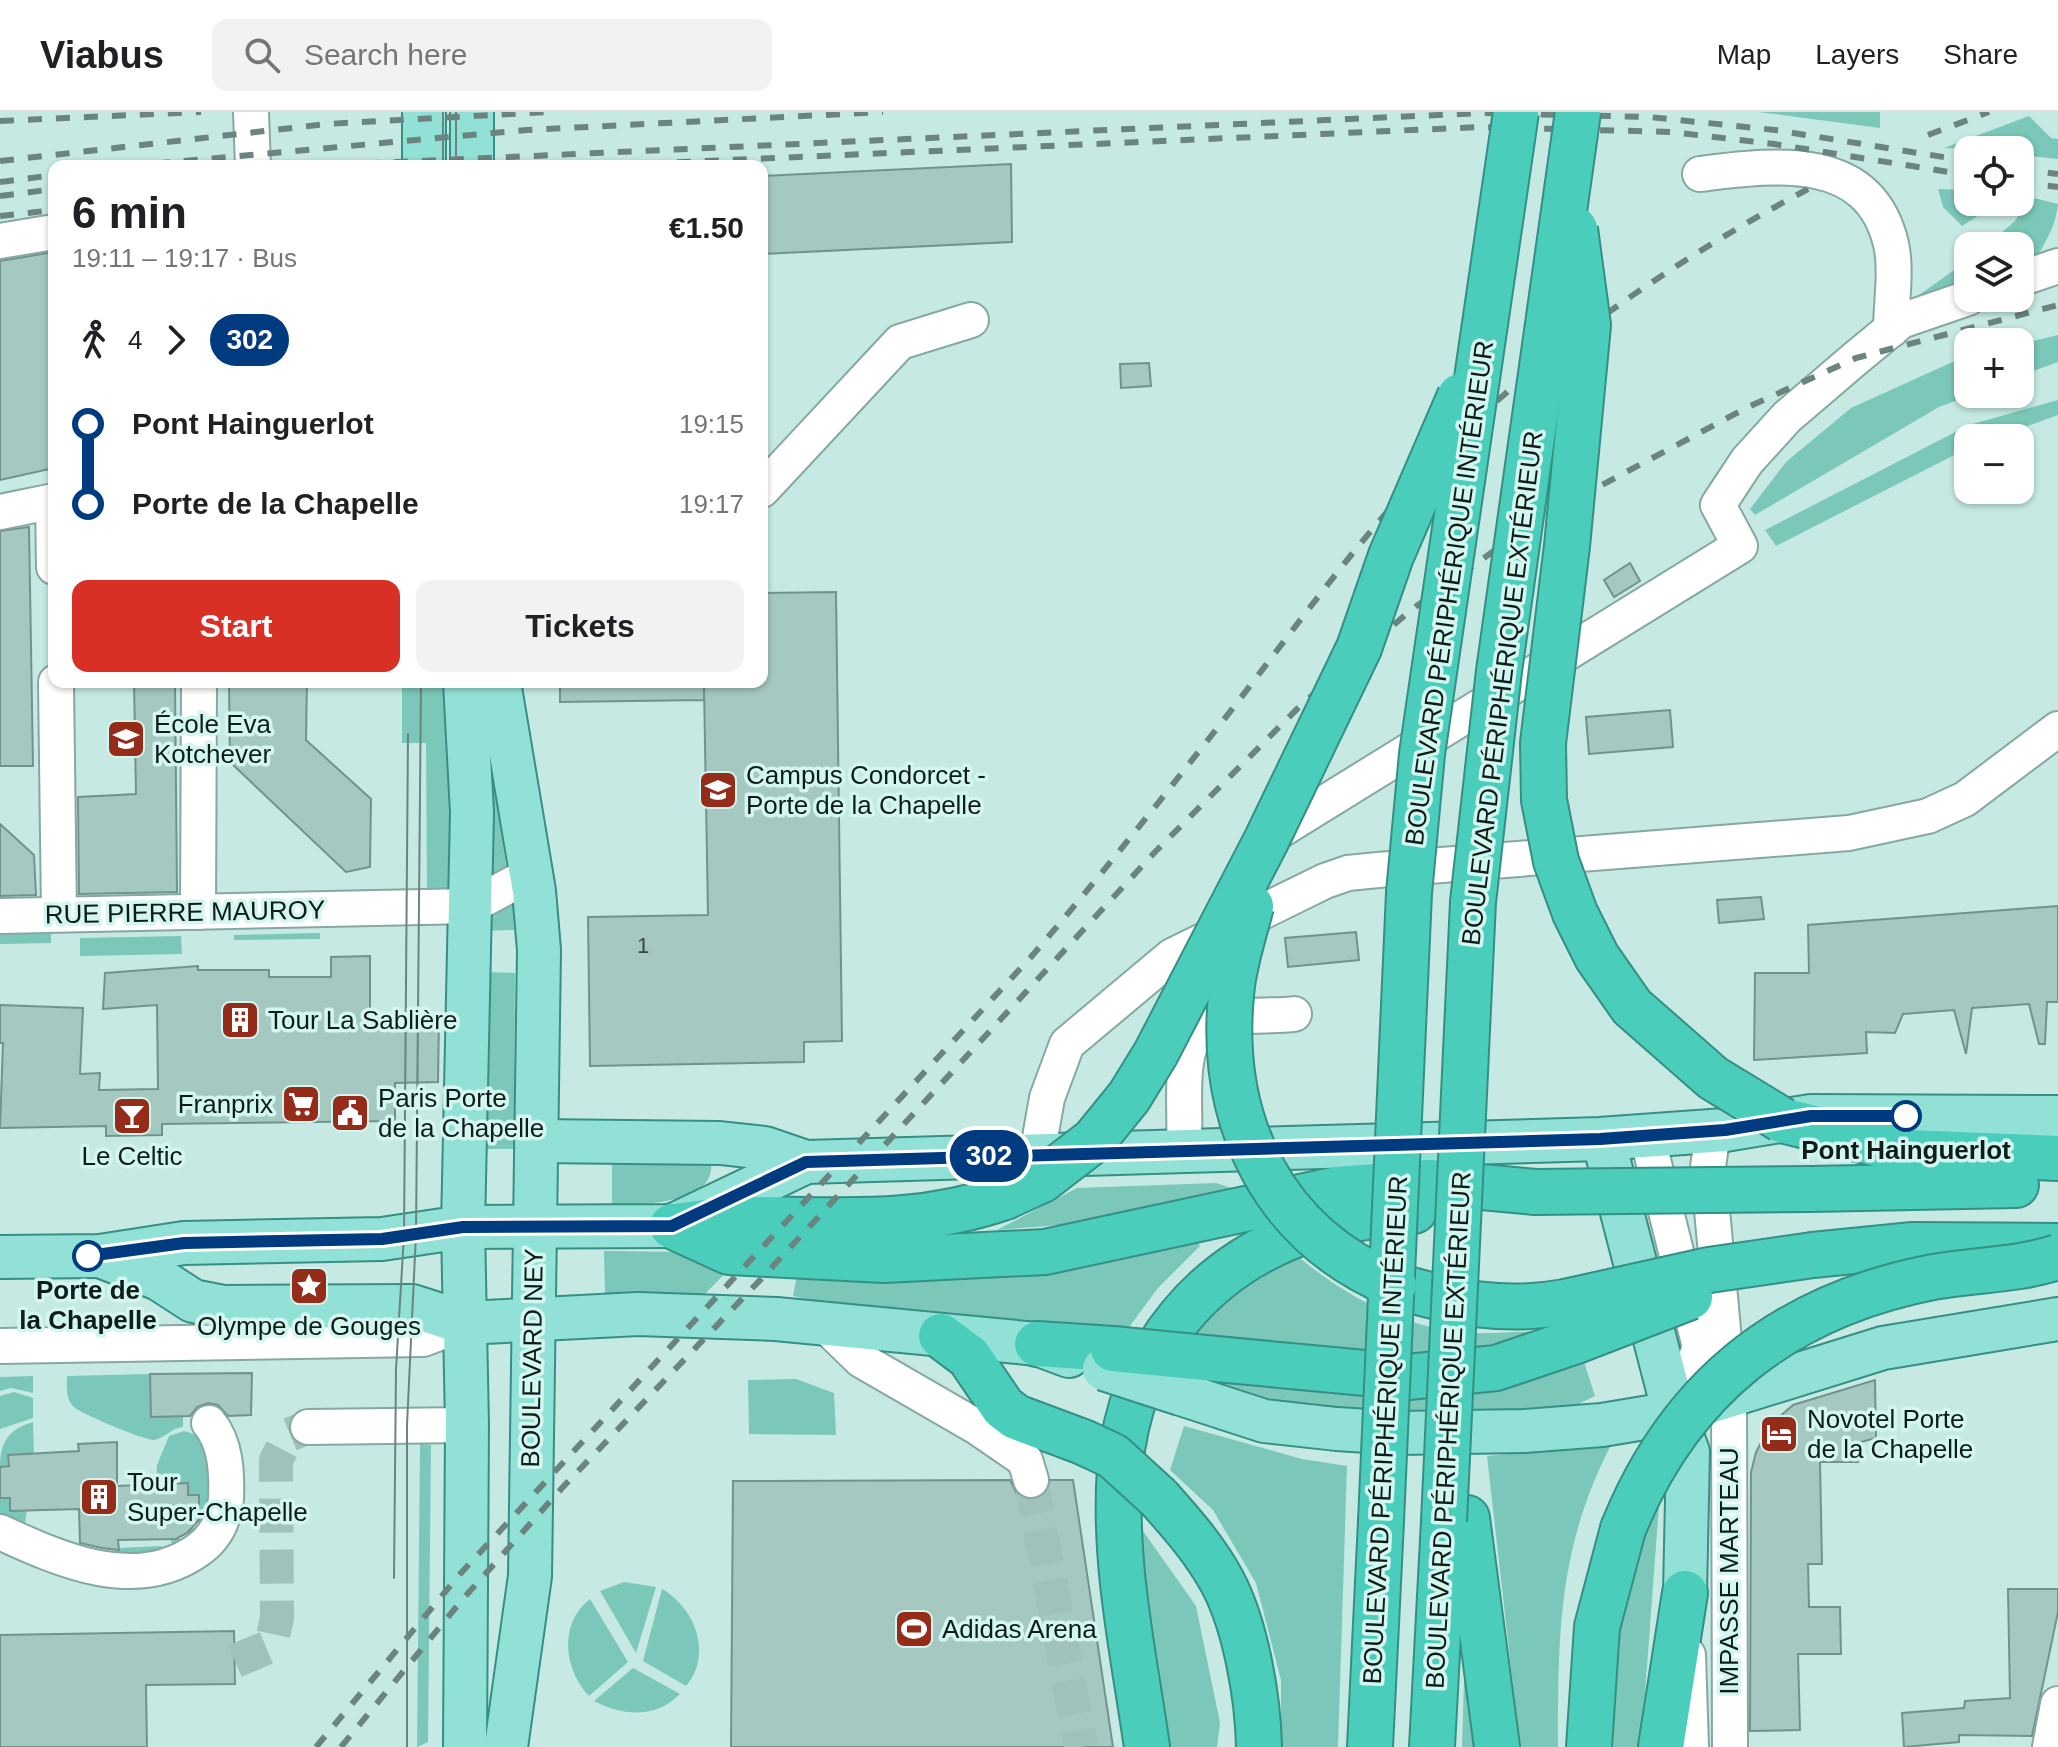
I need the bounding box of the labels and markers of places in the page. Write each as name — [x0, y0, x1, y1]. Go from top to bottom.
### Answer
place label: École Eva Kotchever — [154, 709, 272, 769]
school or university icon: École Eva Kotchever — [105, 718, 147, 760]
place label: Campus Condorcet - Porte de la Chapelle — [746, 760, 986, 820]
school or university icon: Campus Condorcet - Porte de la Chapelle — [697, 769, 739, 811]
building icon: Tour La Sablière — [219, 999, 261, 1041]
place label: Tour La Sablière — [268, 1005, 457, 1035]
supermarket icon: Franprix — [280, 1083, 322, 1125]
place label: Paris Porte de la Chapelle — [378, 1083, 544, 1143]
place label: Franprix — [178, 1089, 273, 1119]
public building icon: Paris Porte de la Chapelle — [329, 1092, 371, 1134]
bar icon: Le Celtic — [111, 1095, 153, 1137]
marker: Pont Hainguerlot — [1891, 1101, 1921, 1131]
place label: Pont Hainguerlot — [1801, 1135, 2011, 1165]
place label: Le Celtic — [81, 1141, 183, 1171]
marker: Porte de la Chapelle — [73, 1241, 103, 1271]
place icon: Olympe de Gouges — [288, 1265, 330, 1307]
place label: Porte de la Chapelle — [19, 1275, 157, 1335]
place label: Olympe de Gouges — [197, 1311, 421, 1341]
place label: Novotel Porte de la Chapelle — [1807, 1404, 1973, 1464]
hotel icon: Novotel Porte de la Chapelle — [1758, 1413, 1800, 1455]
place label: Tour Super-Chapelle — [127, 1467, 308, 1527]
building icon: Tour Super-Chapelle — [78, 1476, 120, 1518]
sports icon: Adidas Arena — [893, 1608, 935, 1650]
place label: Adidas Arena — [942, 1614, 1097, 1644]

